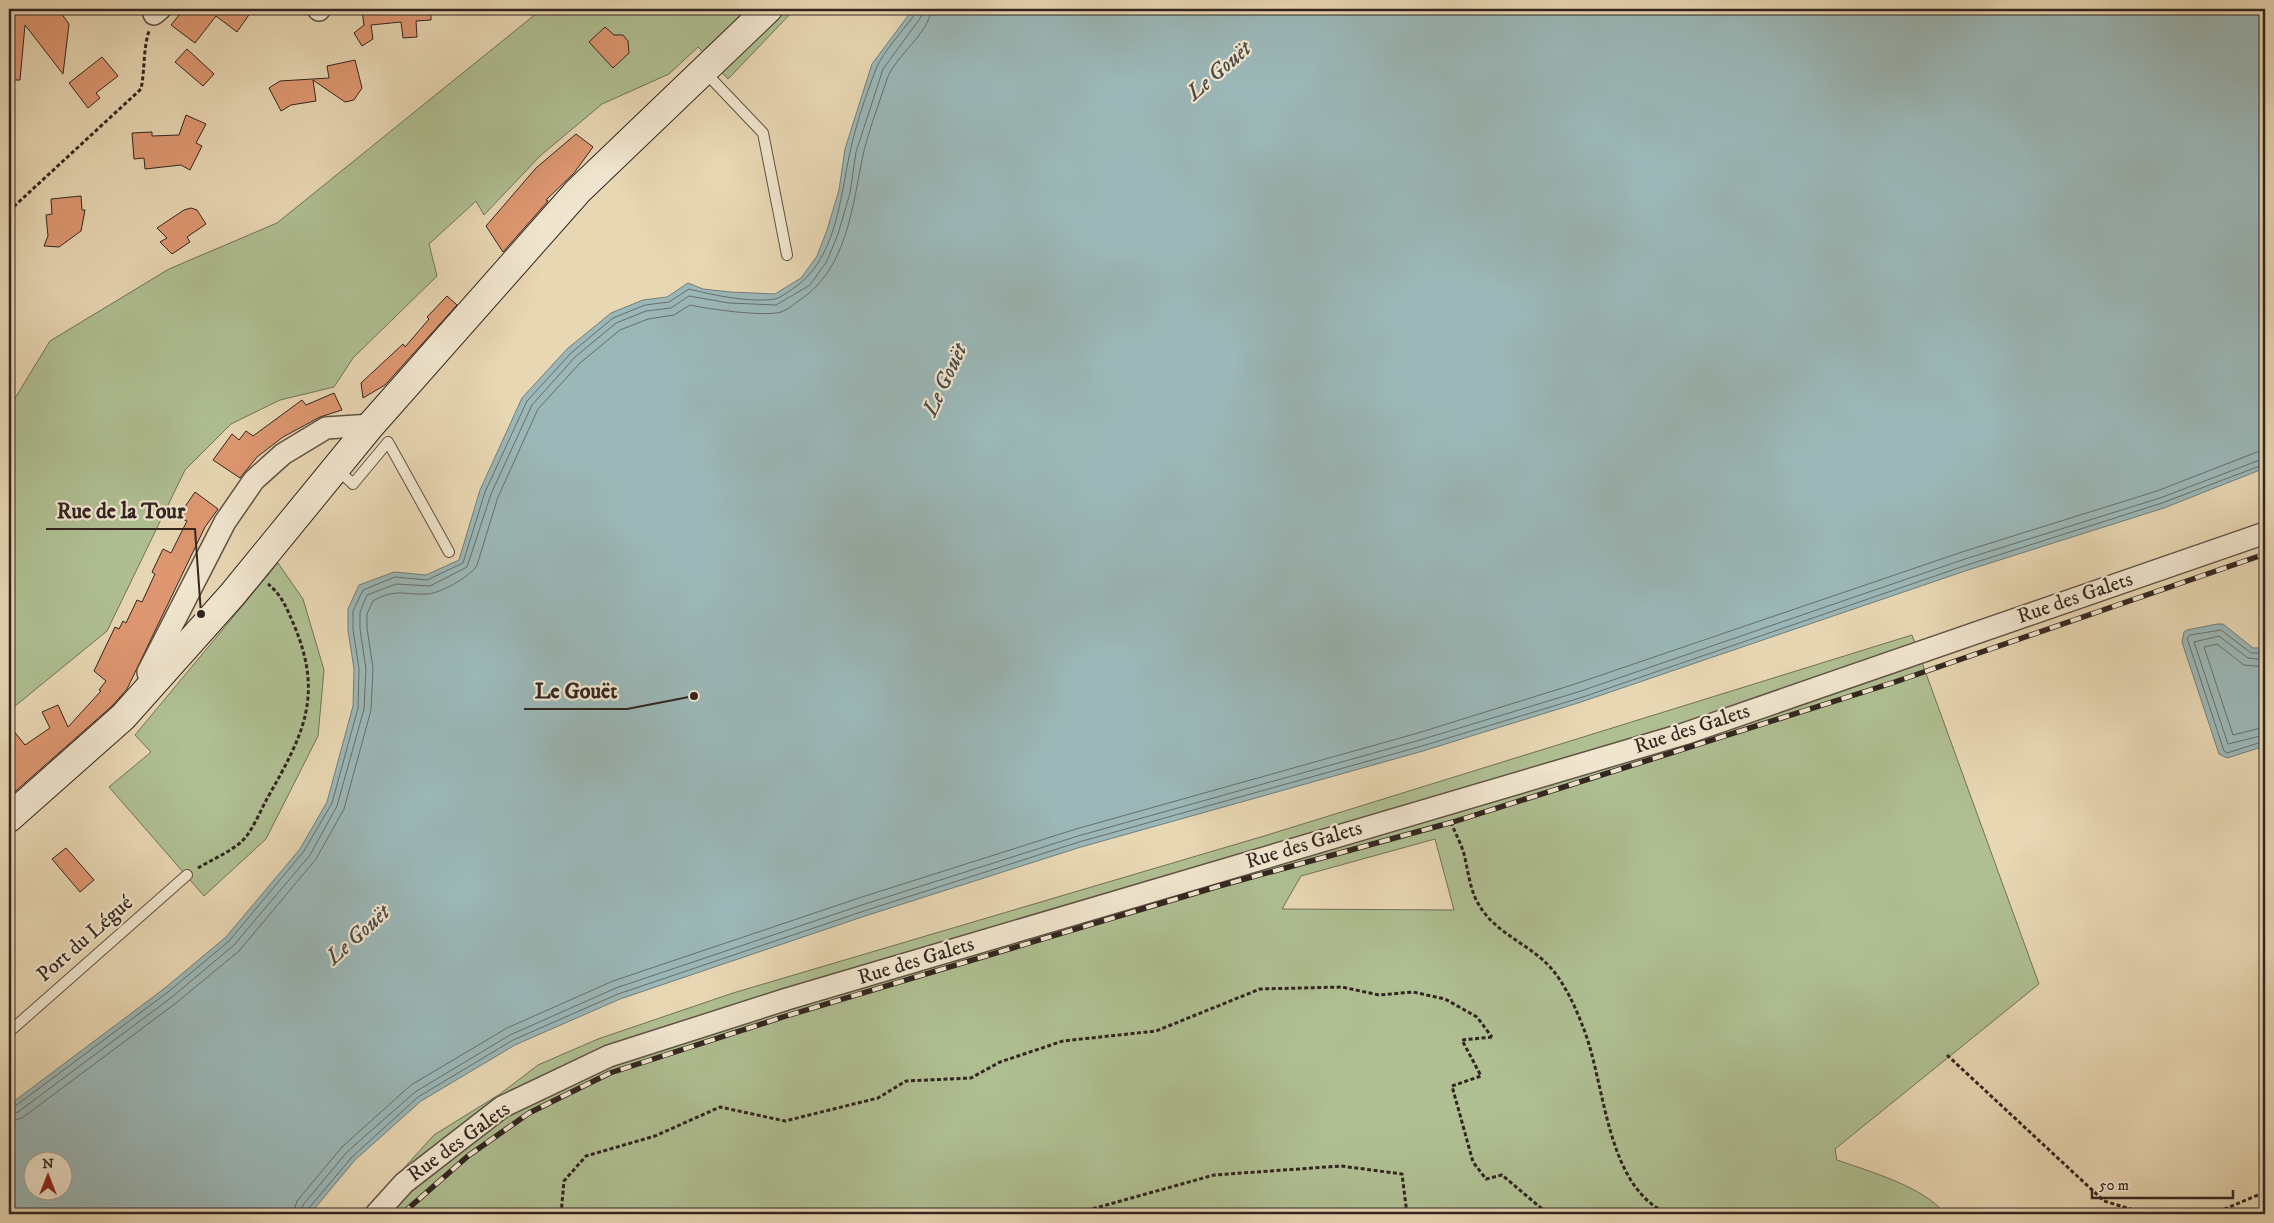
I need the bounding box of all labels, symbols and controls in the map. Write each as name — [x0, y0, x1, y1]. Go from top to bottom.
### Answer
water label: Le Gouët — [1180, 35, 1258, 108]
water label: Le Gouët — [916, 338, 974, 422]
callout: Rue de la Tour — [46, 492, 195, 529]
text: Rue de la Tour — [57, 498, 186, 525]
street label: Rue des Galets — [2014, 566, 2136, 630]
callout: Le Gouët — [524, 672, 627, 709]
text: Le Gouët — [535, 678, 617, 705]
street label: Rue des Galets — [1631, 698, 1753, 760]
street label: Rue des Galets — [1243, 815, 1365, 875]
street label: Port du Légué — [32, 890, 139, 988]
water label: Le Gouët — [319, 898, 397, 972]
street label: Rue des Galets — [855, 931, 977, 991]
street label: Rue des Galets — [403, 1096, 515, 1188]
north arrow — [22, 1150, 72, 1200]
text: N — [42, 1155, 54, 1173]
scale bar — [2092, 1168, 2233, 1200]
text: 50 m — [2099, 1176, 2129, 1195]

